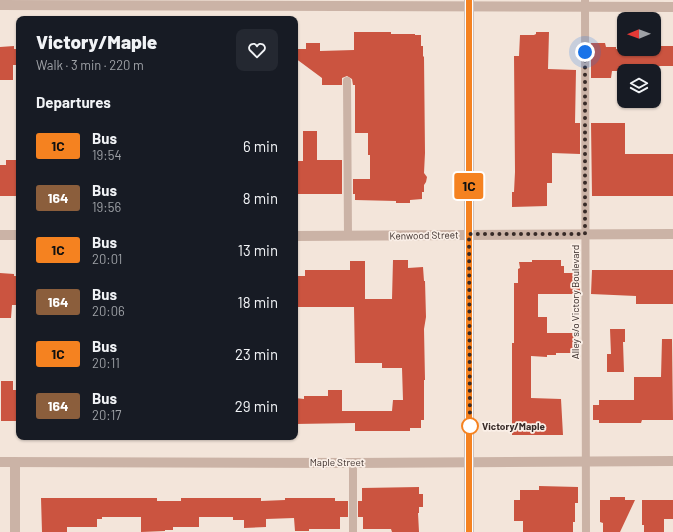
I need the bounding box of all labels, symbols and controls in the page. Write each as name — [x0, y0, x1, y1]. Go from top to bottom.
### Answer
north arrow — [617, 12, 661, 56]
map controls — [617, 12, 661, 108]
button: heart — [236, 29, 278, 71]
text: Victory/Maple — [36, 30, 157, 53]
your location — [575, 42, 595, 62]
text: Walk · 3 min · 220 m — [36, 57, 144, 73]
button: layers — [617, 64, 661, 108]
text: Departures — [36, 93, 111, 111]
text: Bus — [92, 129, 117, 147]
text: 1C — [51, 137, 65, 154]
text: 6 min — [243, 137, 278, 155]
text: 19:54 — [92, 147, 122, 163]
line badge: 1C — [451, 173, 487, 199]
text: 1C — [462, 177, 476, 194]
text: Bus — [92, 181, 117, 199]
text: 164 — [48, 189, 68, 206]
text: 8 min — [243, 189, 278, 207]
text: 19:56 — [92, 199, 121, 215]
street label: Kenwood Street — [389, 228, 459, 242]
text: Bus — [92, 233, 117, 251]
text: 1C — [51, 241, 65, 258]
text: 13 min — [238, 241, 278, 259]
street label: Alley s/o Victory Boulevard — [569, 245, 581, 359]
text: 20:01 — [92, 251, 122, 267]
text: Bus — [92, 285, 117, 303]
text: 164 — [48, 293, 68, 310]
text: 18 min — [238, 293, 278, 311]
text: 20:06 — [92, 303, 125, 319]
text: Bus — [92, 337, 117, 355]
text: 1C — [51, 345, 65, 362]
text: 23 min — [235, 345, 278, 363]
text: 20:11 — [92, 355, 120, 371]
text: Bus — [92, 389, 117, 407]
text: 164 — [48, 397, 68, 414]
text: 29 min — [235, 397, 278, 415]
text: 20:17 — [92, 407, 121, 423]
marker: Victory/Maple — [461, 417, 479, 435]
place label: Victory/Maple — [482, 420, 545, 432]
street label: Maple Street — [310, 456, 365, 468]

